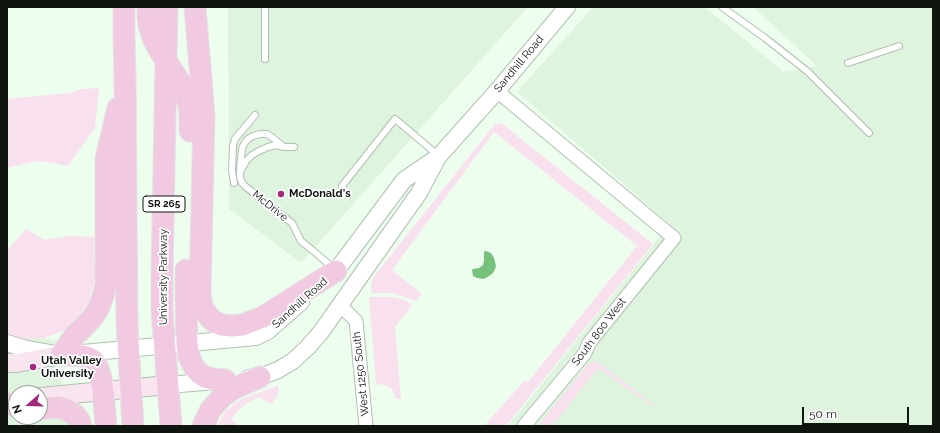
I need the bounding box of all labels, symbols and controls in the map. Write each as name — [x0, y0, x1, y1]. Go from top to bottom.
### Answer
street label: Sandhill Road — [491, 33, 547, 95]
place label: McDonald's — [289, 187, 351, 201]
street label: McDrive — [250, 188, 290, 224]
marker: McDonald's — [276, 189, 286, 199]
road number: SR 265 — [143, 196, 185, 212]
street label: University Parkway — [157, 229, 171, 325]
street label: Sandhill Road — [270, 275, 330, 331]
street label: South 800 West — [569, 295, 629, 369]
street label: West 1250 South — [350, 331, 372, 417]
place label: Utah Valley University — [41, 354, 102, 380]
marker: Utah Valley University — [28, 362, 38, 372]
north arrow — [8, 385, 48, 425]
scale bar — [804, 399, 911, 425]
text: N — [10, 403, 25, 415]
text: 50 m — [809, 407, 837, 421]

